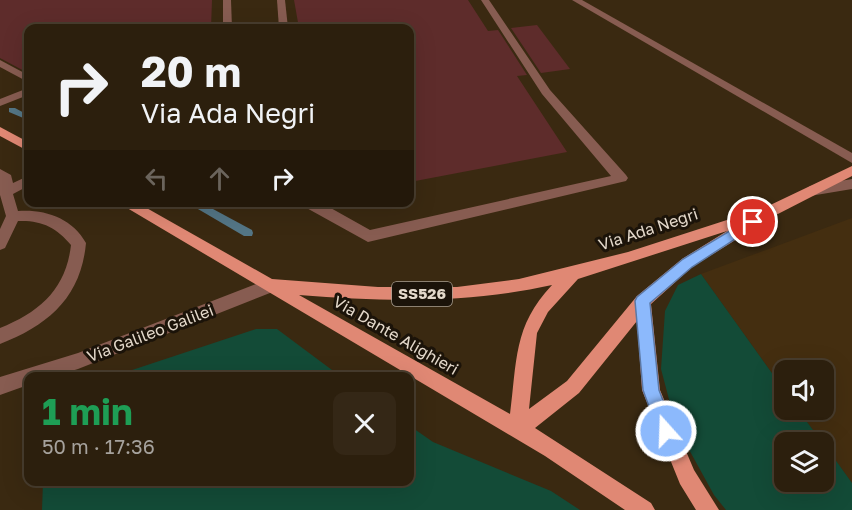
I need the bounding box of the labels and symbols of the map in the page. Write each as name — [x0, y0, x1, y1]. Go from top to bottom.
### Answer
pin — [727, 196, 778, 247]
street label: Via Ada Negri — [596, 204, 700, 254]
road number: SS526 — [392, 282, 452, 306]
street label: Via Dante Alighieri — [330, 291, 462, 379]
street label: Via Galileo Galilei — [84, 300, 216, 366]
position arrow — [634, 399, 698, 463]

